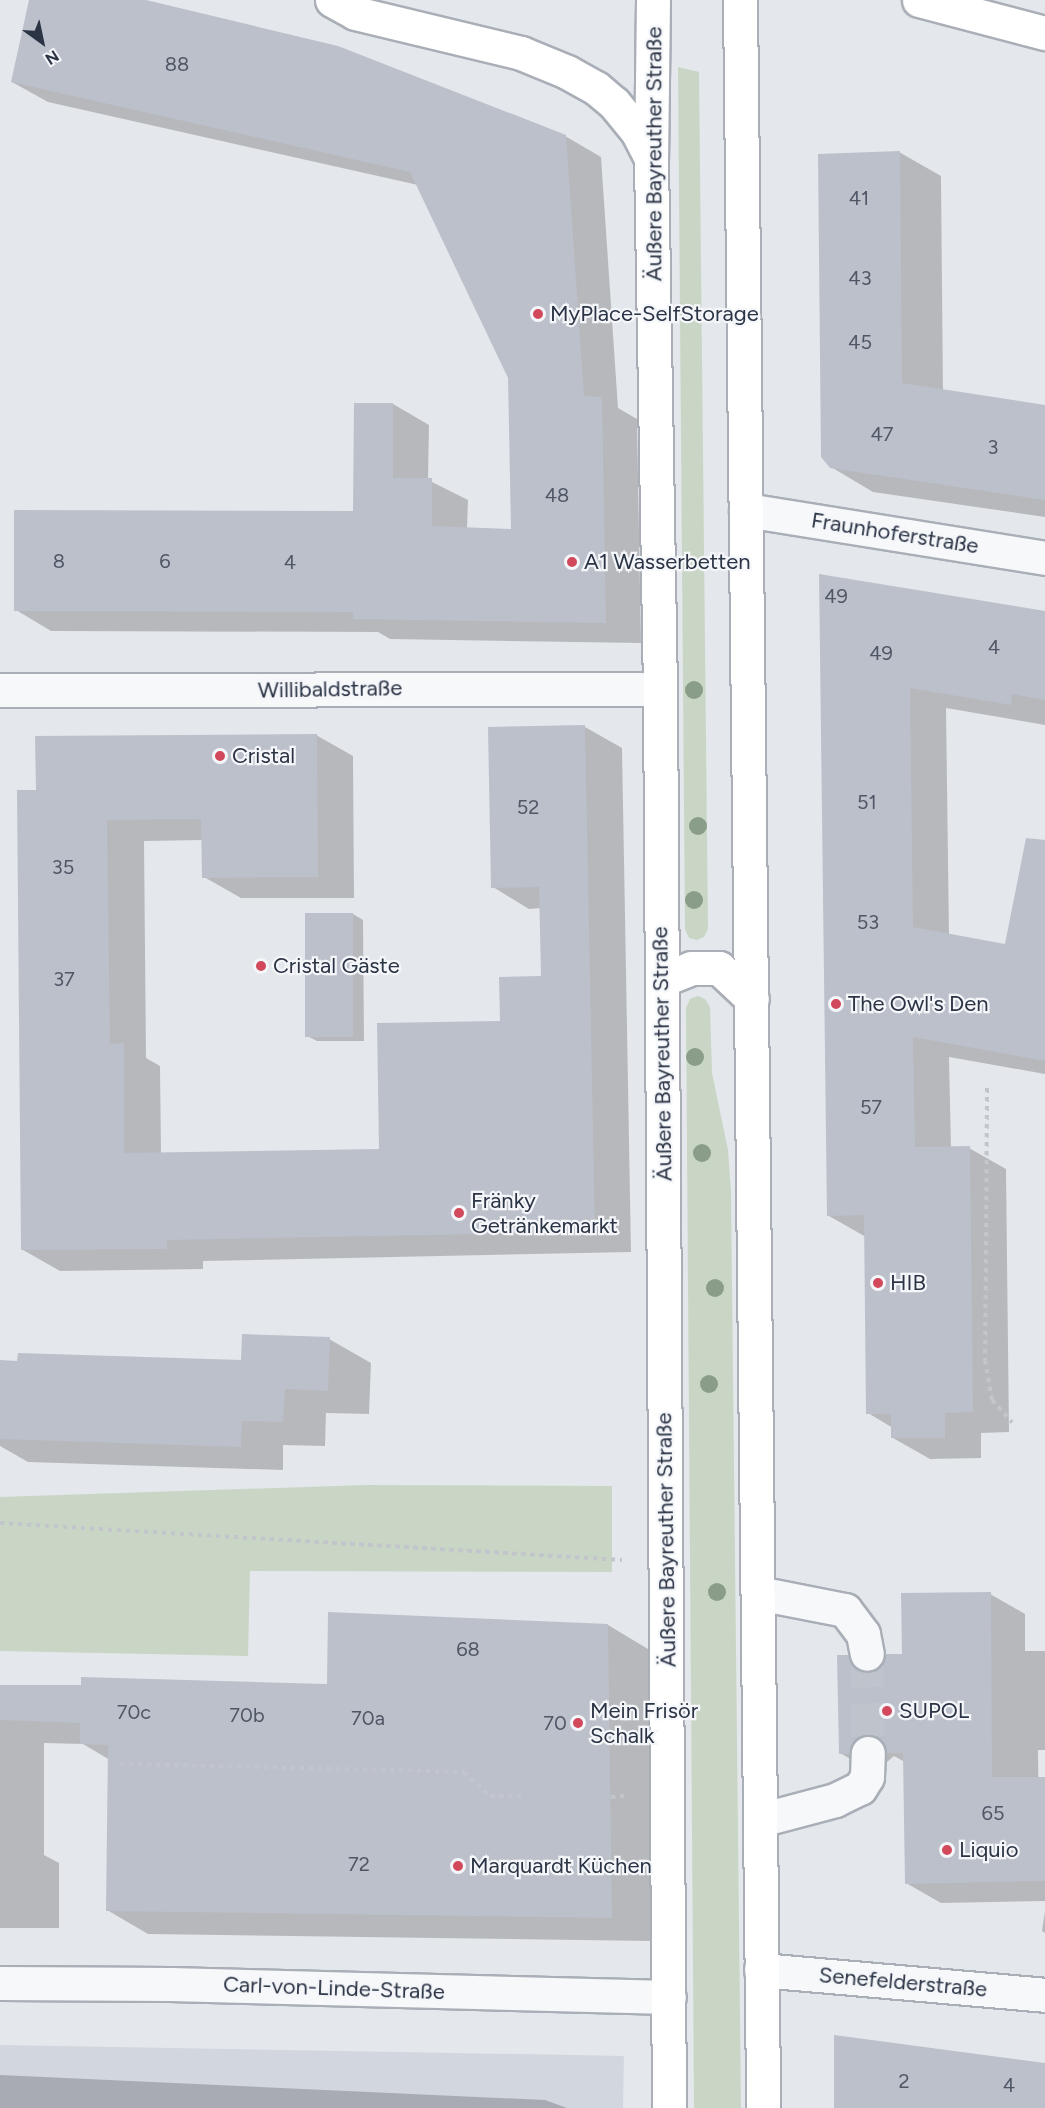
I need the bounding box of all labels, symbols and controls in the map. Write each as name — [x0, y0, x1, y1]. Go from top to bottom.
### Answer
north arrow — [12, 12, 72, 72]
street label: Äußere Bayreuther Straße — [641, 27, 667, 281]
text: N — [42, 46, 62, 69]
house number: 88 — [165, 52, 189, 76]
house number: 41 — [849, 186, 869, 210]
house number: 43 — [848, 266, 872, 290]
place label: MyPlace-SelfStorage — [550, 301, 759, 327]
marker: MyPlace-SelfStorage — [531, 307, 545, 321]
house number: 45 — [848, 330, 872, 354]
house number: 47 — [870, 422, 894, 446]
house number: 3 — [988, 435, 998, 459]
house number: 48 — [545, 483, 569, 507]
street label: Fraunhoferstraße — [809, 507, 981, 559]
house number: 8 — [53, 549, 65, 573]
house number: 6 — [159, 549, 171, 573]
place label: A1 Wasserbetten — [584, 549, 751, 575]
house number: 4 — [284, 550, 296, 574]
marker: A1 Wasserbetten — [565, 555, 579, 569]
house number: 49 — [824, 584, 848, 608]
house number: 4 — [988, 635, 1000, 659]
house number: 49 — [869, 641, 893, 665]
street label: Willibaldstraße — [258, 675, 402, 703]
place label: Cristal — [232, 743, 295, 769]
marker: Cristal — [213, 749, 227, 763]
house number: 51 — [857, 790, 877, 814]
house number: 52 — [517, 795, 539, 819]
house number: 35 — [52, 855, 74, 879]
house number: 53 — [857, 910, 879, 934]
street label: Äußere Bayreuther Straße — [647, 926, 677, 1182]
place label: Cristal Gäste — [273, 953, 400, 979]
marker: Cristal Gäste — [254, 959, 268, 973]
house number: 37 — [53, 967, 75, 991]
place label: The Owl's Den — [848, 991, 989, 1017]
marker: The Owl's Den — [829, 997, 843, 1011]
house number: 57 — [860, 1095, 882, 1119]
place label: Fränky Getränkemarkt — [471, 1187, 618, 1238]
marker: Fränky Getränkemarkt — [452, 1206, 466, 1220]
place label: HIB — [890, 1270, 926, 1296]
marker: HIB — [871, 1276, 885, 1290]
street label: Äußere Bayreuther Straße — [651, 1412, 681, 1668]
house number: 68 — [456, 1637, 480, 1661]
place label: Mein Frisör Schalk — [590, 1697, 698, 1748]
place label: SUPOL — [899, 1698, 969, 1724]
house number: 70c — [117, 1700, 151, 1724]
house number: 70b — [229, 1703, 265, 1727]
marker: SUPOL — [880, 1704, 894, 1718]
house number: 70a — [351, 1706, 385, 1730]
house number: 70 — [543, 1711, 567, 1735]
marker: Mein Frisör Schalk — [571, 1716, 585, 1730]
house number: 65 — [982, 1801, 1004, 1825]
place label: Liquio — [959, 1837, 1018, 1863]
marker: Liquio — [940, 1843, 954, 1857]
house number: 72 — [348, 1852, 370, 1876]
place label: Marquardt Küchen — [470, 1853, 652, 1879]
marker: Marquardt Küchen — [451, 1859, 465, 1873]
street label: Senefelderstraße — [818, 1961, 988, 2003]
street label: Carl-von-Linde-Straße — [223, 1971, 445, 2005]
house number: 2 — [898, 2069, 910, 2093]
house number: 4 — [1003, 2073, 1015, 2097]

